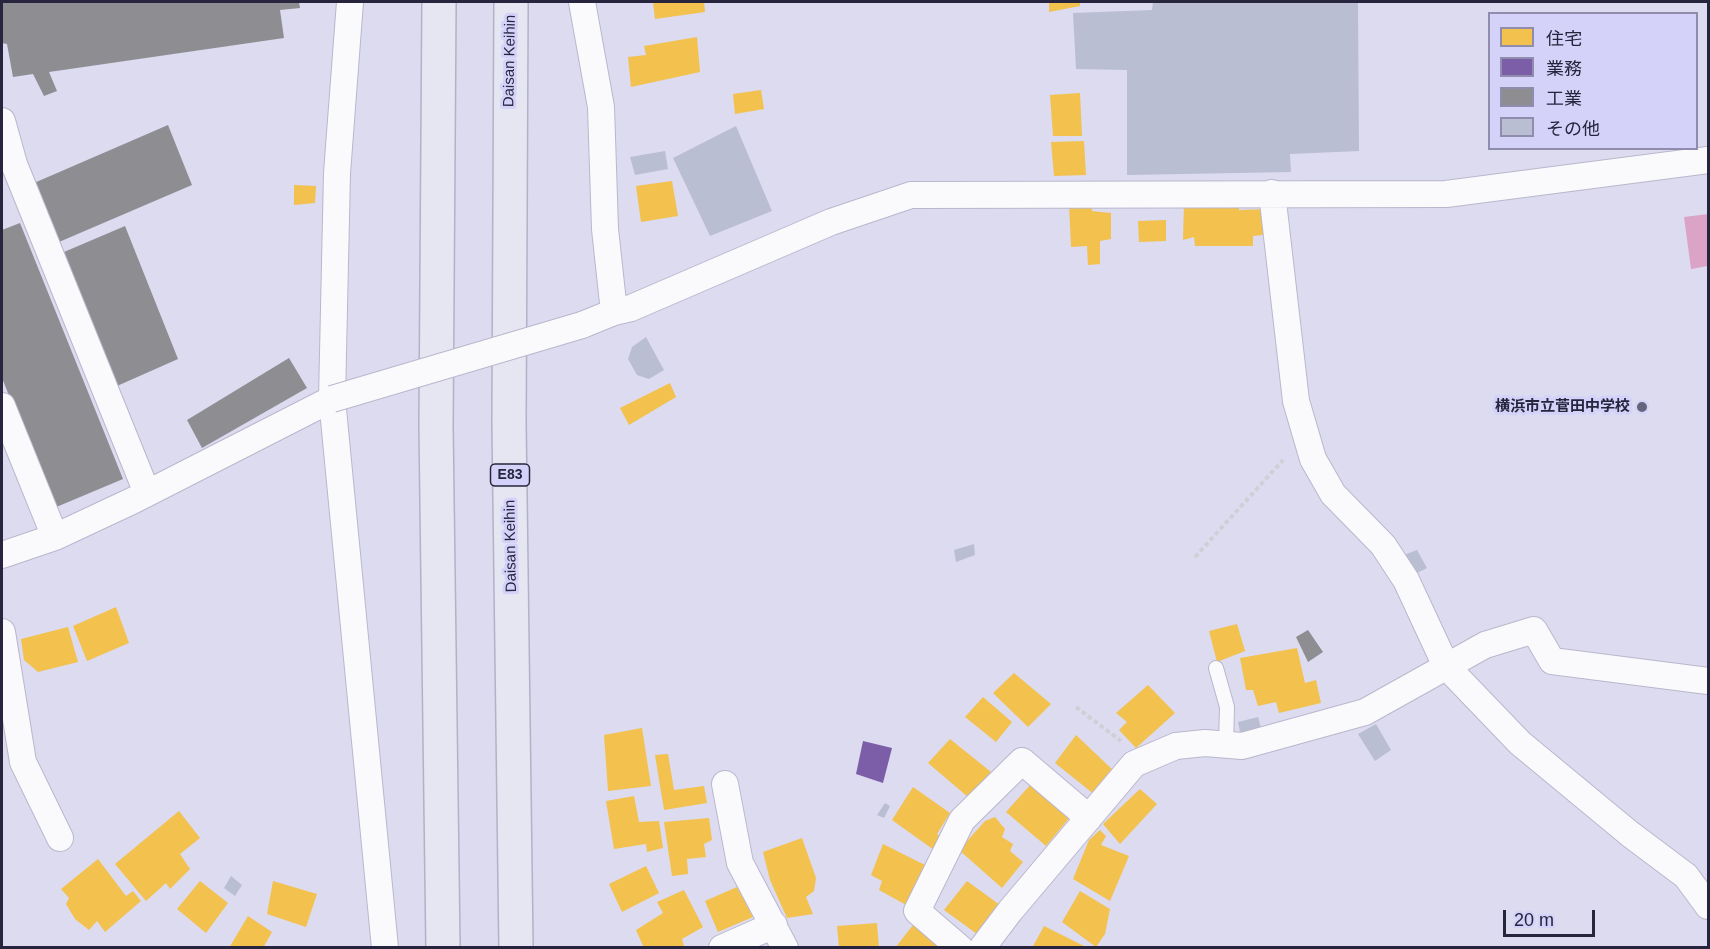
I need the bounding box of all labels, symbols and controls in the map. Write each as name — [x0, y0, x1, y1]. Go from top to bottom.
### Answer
legend — [1488, 12, 1698, 150]
street label: Daisan Keihin — [500, 15, 520, 107]
text: 住宅 — [1546, 29, 1582, 49]
text: 業務 — [1546, 59, 1582, 79]
text: 工業 — [1546, 89, 1582, 109]
text: その他 — [1546, 119, 1600, 139]
place label: 横浜市立菅田中学校 — [1495, 398, 1630, 416]
marker: 横浜市立菅田中学校 — [1635, 400, 1649, 414]
road number: E83 — [490, 464, 530, 486]
street label: Daisan Keihin — [501, 500, 521, 592]
scale bar — [1506, 898, 1598, 936]
text: 20 m — [1514, 910, 1554, 930]

